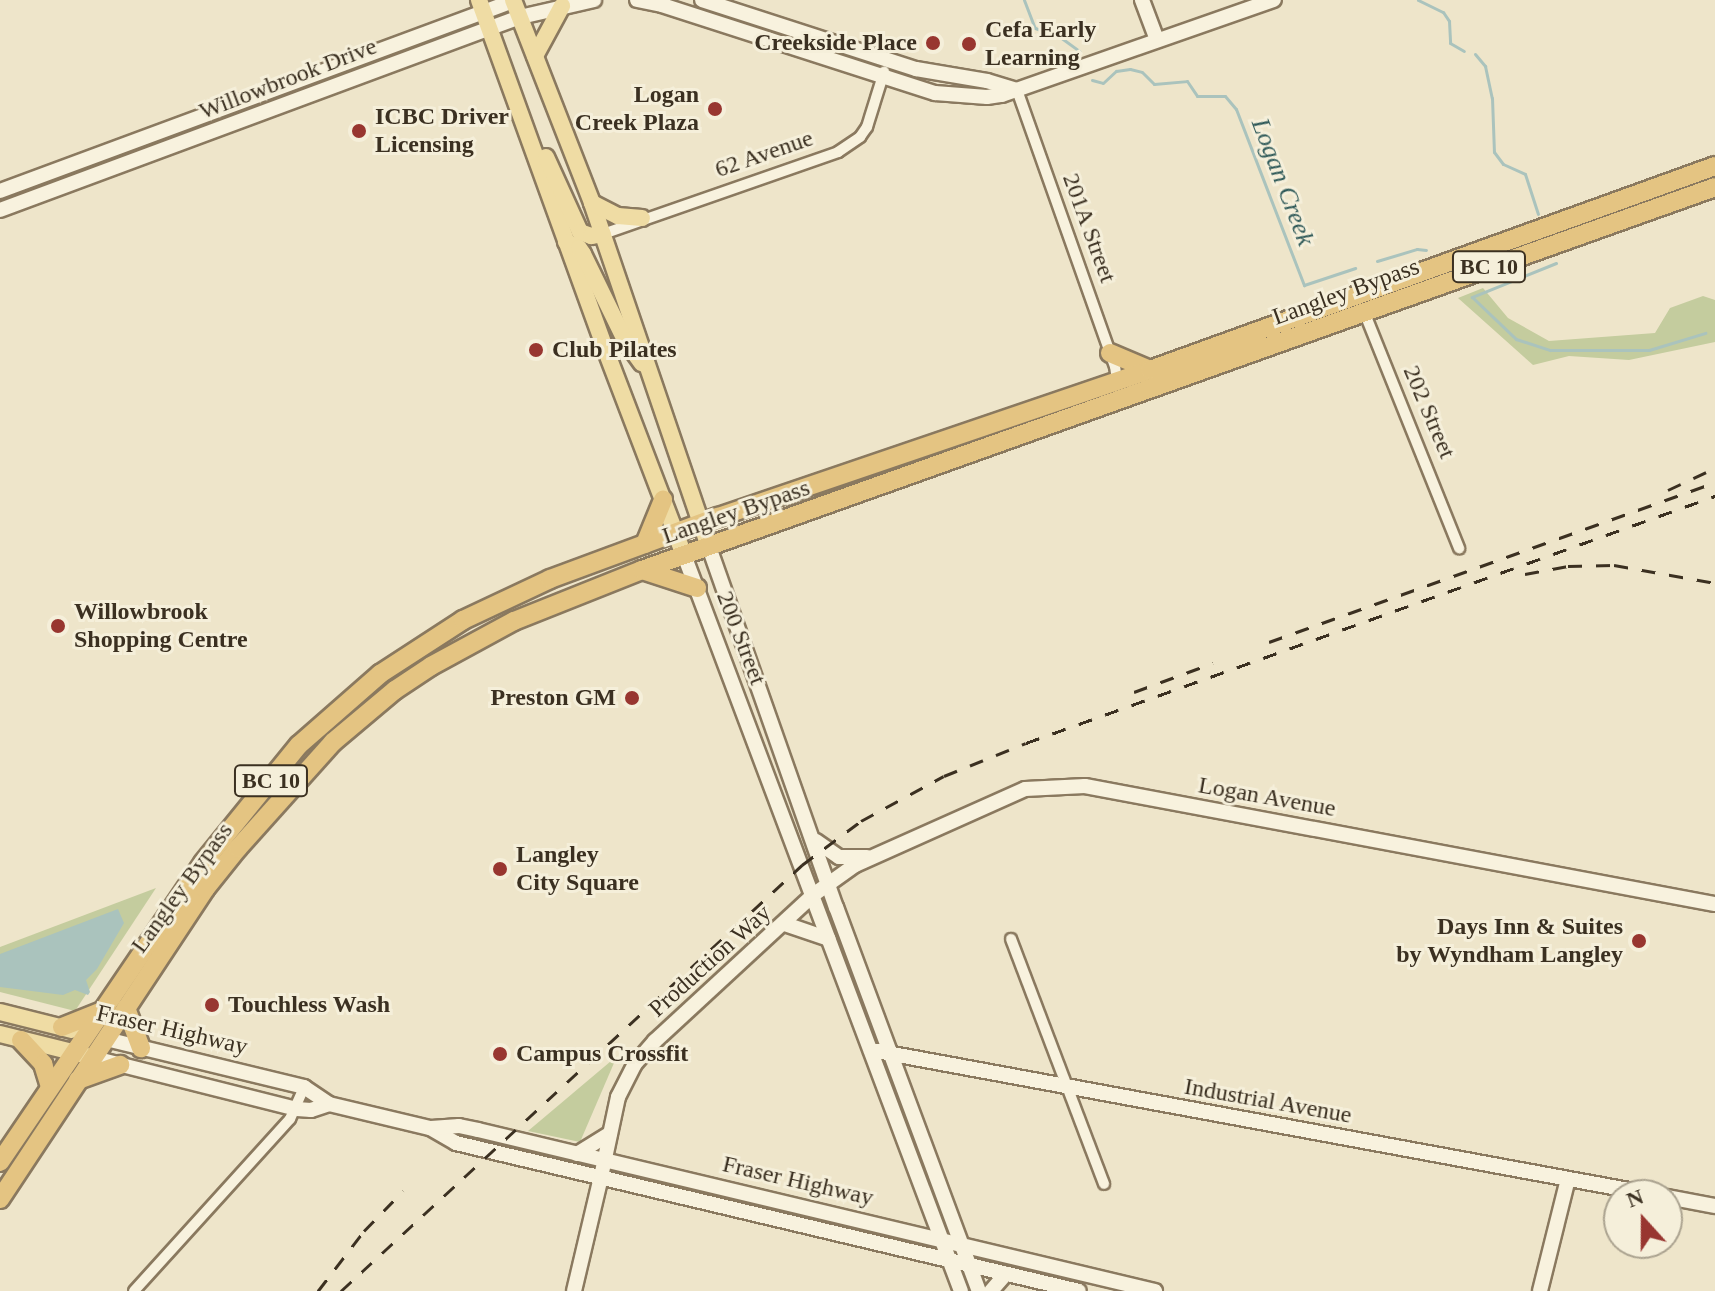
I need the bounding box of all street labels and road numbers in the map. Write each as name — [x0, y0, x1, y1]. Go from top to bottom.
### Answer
street label: Willowbrook Drive — [195, 32, 381, 126]
street label: 62 Avenue — [711, 124, 817, 184]
street label: 201A Street — [1056, 169, 1122, 287]
road number: BC 10 — [1451, 249, 1527, 285]
street label: Langley Bypass — [1269, 252, 1423, 332]
street label: 202 Street — [1397, 361, 1461, 463]
street label: Langley Bypass — [659, 473, 813, 551]
street label: 200 Street — [710, 587, 772, 689]
road number: BC 10 — [233, 763, 309, 799]
street label: Logan Avenue — [1195, 771, 1339, 823]
street label: Langley Bypass — [125, 817, 239, 959]
street label: Production Way — [643, 899, 777, 1023]
street label: Fraser Highway — [94, 999, 250, 1061]
street label: Industrial Avenue — [1181, 1072, 1355, 1130]
street label: Fraser Highway — [720, 1150, 876, 1212]

